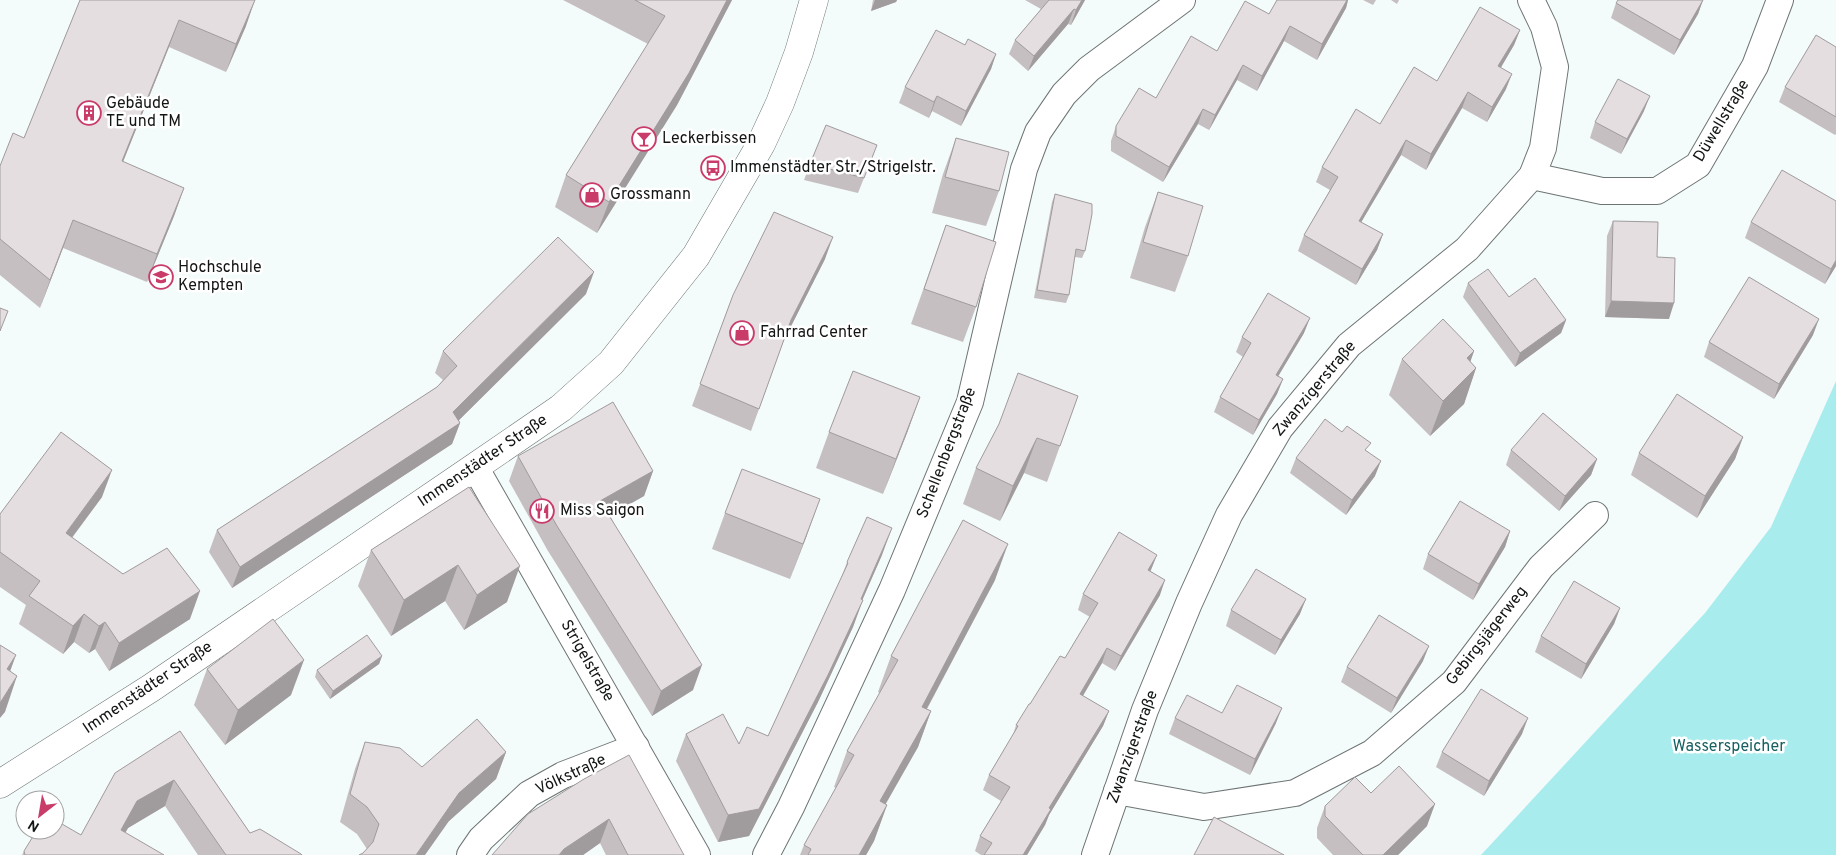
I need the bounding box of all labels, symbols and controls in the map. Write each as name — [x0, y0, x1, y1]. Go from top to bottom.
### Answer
street label: Düwellstraße — [1690, 76, 1754, 166]
place label: Gebäude TE und TM — [106, 94, 181, 132]
building icon: Gebäude TE und TM — [76, 100, 102, 126]
bar icon: Leckerbissen — [631, 126, 657, 152]
place label: Leckerbissen — [662, 129, 756, 149]
bus stop icon: Immenstädter Str./Strigelstr. — [700, 155, 726, 181]
place label: Immenstädter Str./Strigelstr. — [730, 158, 936, 178]
shop icon: Grossmann — [579, 182, 605, 208]
place label: Grossmann — [610, 185, 691, 205]
place label: Hochschule Kempten — [178, 258, 262, 296]
school or university icon: Hochschule Kempten — [148, 264, 174, 290]
shop icon: Fahrrad Center — [729, 320, 755, 346]
place label: Fahrrad Center — [760, 323, 868, 343]
street label: Zwanzigerstraße — [1269, 337, 1361, 441]
street label: Schellenbergstraße — [913, 385, 981, 521]
street label: Immenstädter Straße — [415, 410, 551, 512]
restaurant icon: Miss Saigon — [529, 498, 555, 524]
place label: Miss Saigon — [560, 501, 645, 521]
street label: Gebirgsjägerweg — [1442, 582, 1532, 690]
street label: Strigelstraße — [556, 616, 618, 706]
street label: Immenstädter Straße — [80, 637, 216, 739]
street label: Zwanzigerstraße — [1103, 688, 1163, 806]
park label: Wasserspeicher — [1673, 737, 1785, 757]
street label: Völkstraße — [533, 750, 609, 800]
north arrow — [15, 790, 65, 840]
text: N — [25, 815, 43, 835]

